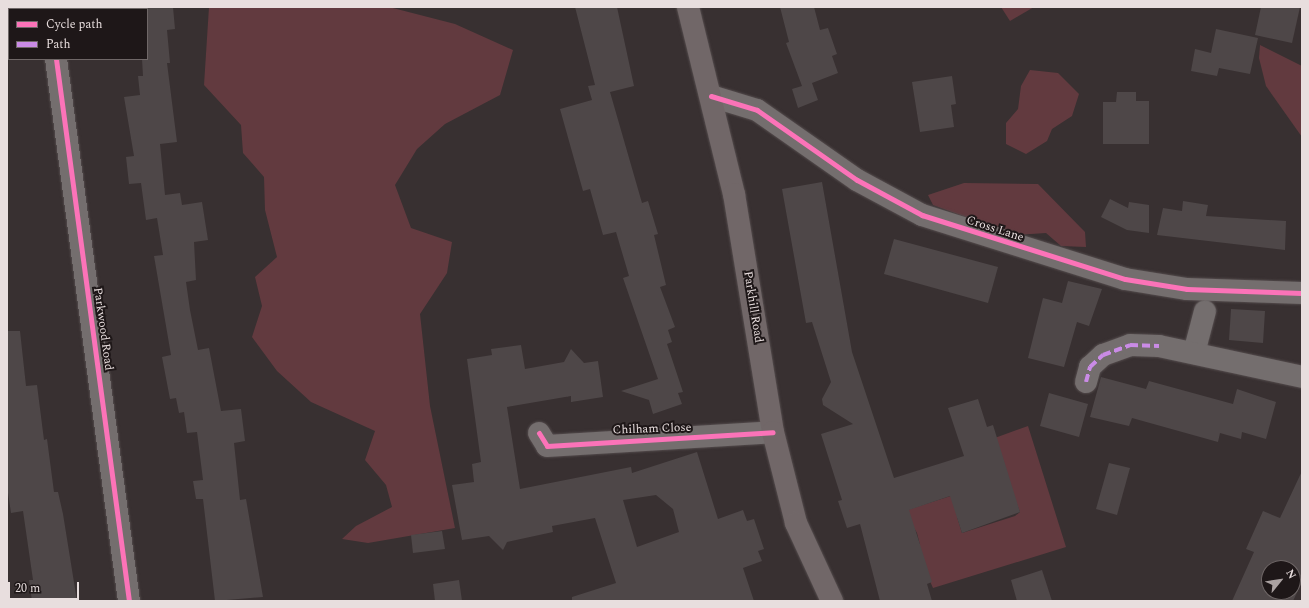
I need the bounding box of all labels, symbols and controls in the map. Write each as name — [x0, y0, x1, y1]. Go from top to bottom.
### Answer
legend — [8, 8, 148, 60]
text: Cycle path — [46, 15, 103, 34]
text: Path — [46, 35, 71, 54]
street label: Cross Lane — [965, 213, 1025, 245]
street label: Parkhill Road — [740, 270, 766, 344]
street label: Parkwood Road — [90, 287, 116, 371]
street label: Chilham Close — [612, 420, 692, 438]
north arrow — [1261, 560, 1301, 600]
text: N — [1281, 566, 1301, 582]
scale bar — [10, 574, 81, 600]
text: 20 m — [15, 579, 40, 598]

